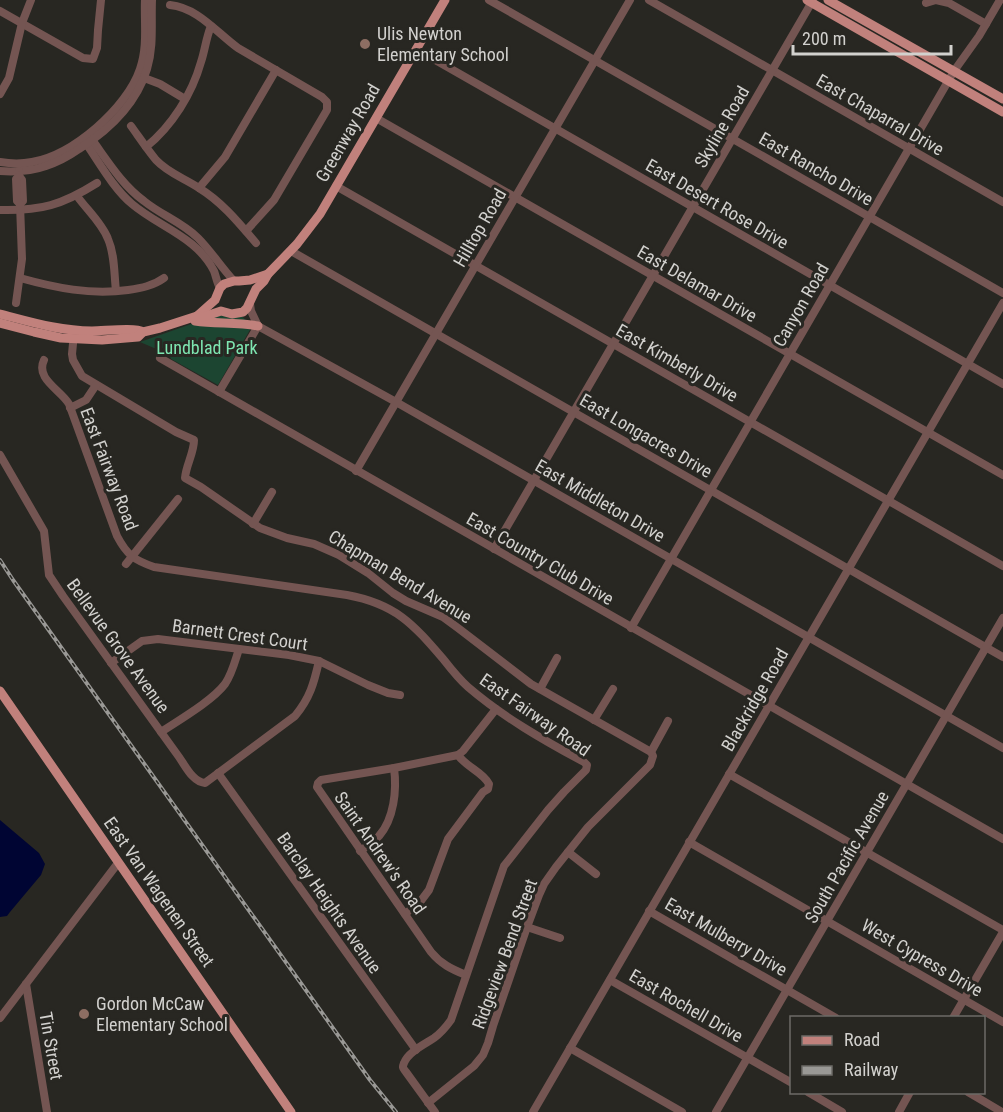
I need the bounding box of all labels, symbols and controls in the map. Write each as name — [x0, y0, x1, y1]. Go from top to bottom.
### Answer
scale bar — [793, 18, 950, 56]
place label: Ulis Newton Elementary School — [377, 23, 509, 65]
text: 200 m — [802, 28, 846, 49]
marker: Ulis Newton Elementary School — [358, 37, 372, 51]
street label: East Chaparral Drive — [813, 70, 948, 160]
street label: Greenway Road — [311, 80, 384, 185]
street label: Skyline Road — [690, 82, 753, 171]
street label: East Rancho Drive — [755, 127, 877, 210]
street label: East Desert Rose Drive — [642, 154, 792, 253]
street label: Hilltop Road — [449, 185, 510, 271]
street label: East Delamar Drive — [634, 241, 761, 326]
street label: Canyon Road — [768, 259, 833, 350]
street label: East Kimberly Drive — [613, 319, 742, 406]
park label: Lundblad Park — [156, 337, 258, 358]
street label: East Longacres Drive — [576, 389, 716, 482]
street label: East Fairway Road — [76, 404, 143, 533]
street label: East Middleton Drive — [532, 455, 669, 546]
street label: East Country Club Drive — [463, 508, 618, 609]
street label: Chapman Bend Avenue — [325, 526, 476, 628]
street label: Bellevue Grove Avenue — [63, 575, 174, 717]
street label: Barnett Crest Court — [171, 615, 309, 654]
street label: Blackridge Road — [717, 645, 792, 755]
street label: East Fairway Road — [476, 669, 595, 760]
street label: Saint Andrew's Road — [330, 787, 431, 918]
street label: South Pacific Avenue — [800, 787, 893, 927]
street label: East Van Wagenen Street — [100, 813, 219, 971]
street label: Barclay Heights Avenue — [273, 828, 386, 977]
street label: Ridgeview Bend Street — [468, 876, 541, 1032]
street label: East Mulberry Drive — [661, 893, 791, 980]
street label: West Cypress Drive — [858, 914, 987, 1001]
street label: East Rochell Drive — [626, 965, 747, 1047]
place label: Gordon McCaw Elementary School — [96, 993, 228, 1035]
marker: Gordon McCaw Elementary School — [77, 1007, 91, 1021]
street label: Tin Street — [35, 1010, 68, 1081]
legend — [790, 1016, 985, 1094]
text: Road — [844, 1029, 880, 1050]
text: Railway — [844, 1059, 899, 1080]

